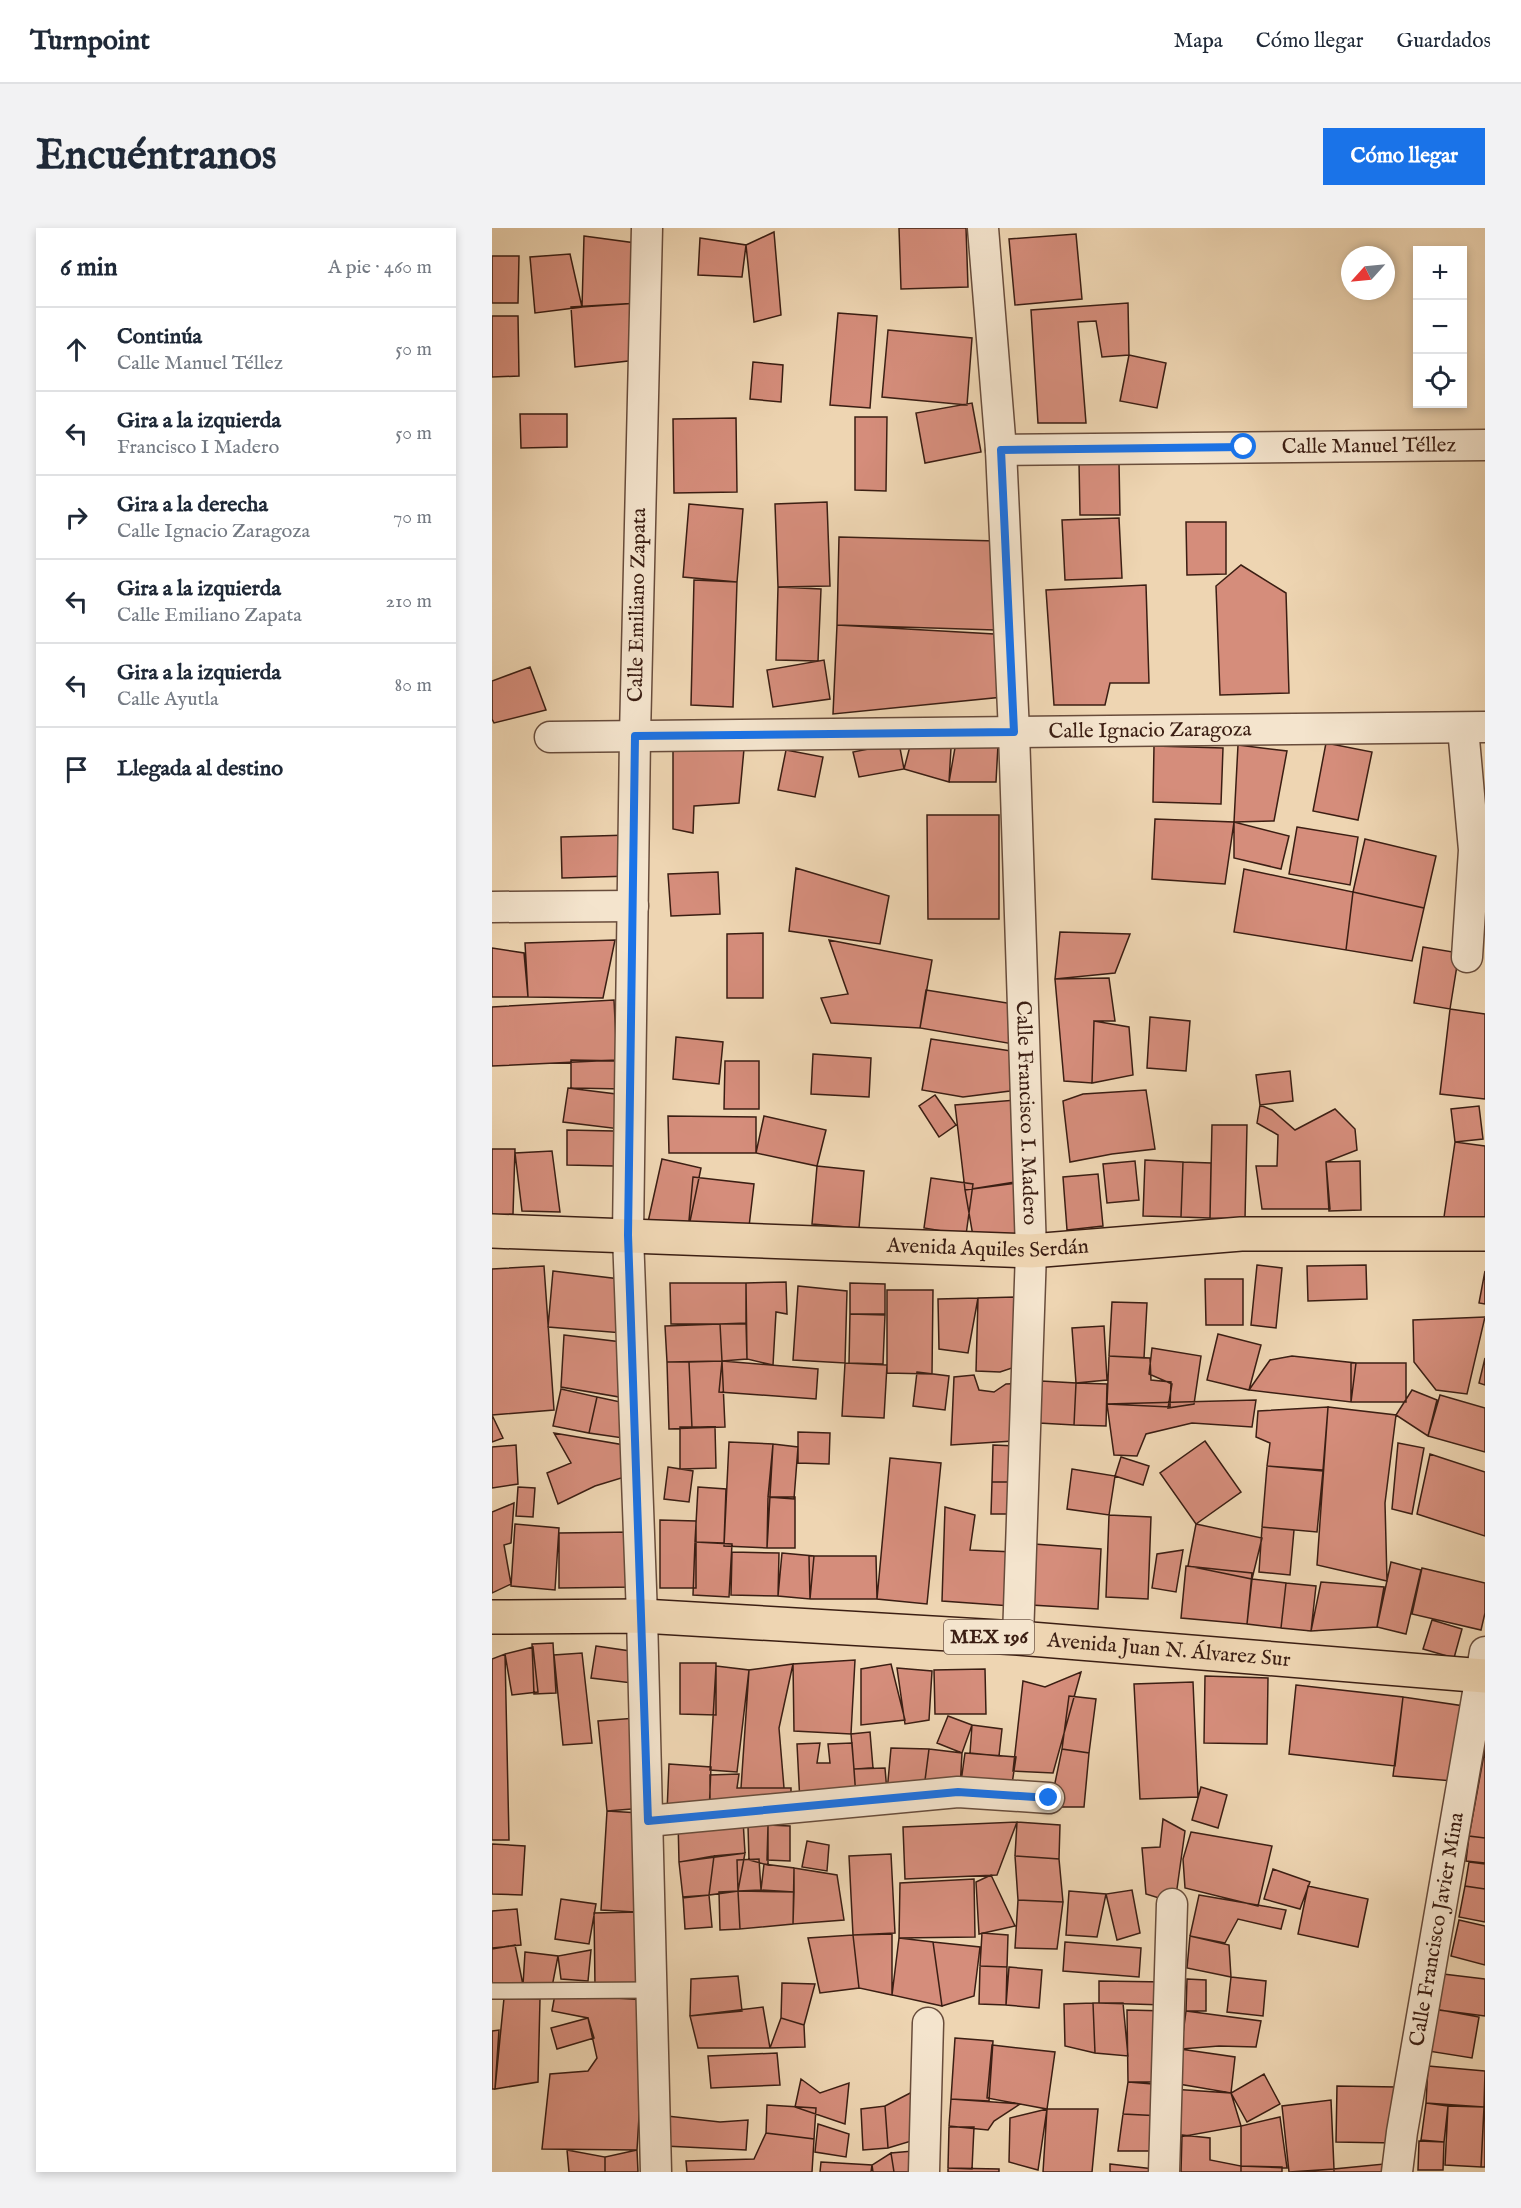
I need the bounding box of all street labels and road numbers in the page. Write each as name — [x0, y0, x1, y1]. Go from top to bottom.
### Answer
street label: Calle Manuel Téllez — [1282, 432, 1457, 461]
street label: Calle Emiliano Zapata — [623, 507, 653, 702]
street label: Calle Ignacio Zaragoza — [1048, 716, 1253, 745]
street label: Calle Francisco I. Madero — [1009, 1000, 1044, 1225]
street label: Avenida Aquiles Serdán — [885, 1232, 1090, 1265]
road number: MEX 196 — [944, 1620, 1034, 1654]
street label: Avenida Juan N. Álvarez Sur — [1045, 1627, 1292, 1674]
street label: Calle Francisco Javier Mina — [1404, 1809, 1471, 2048]

